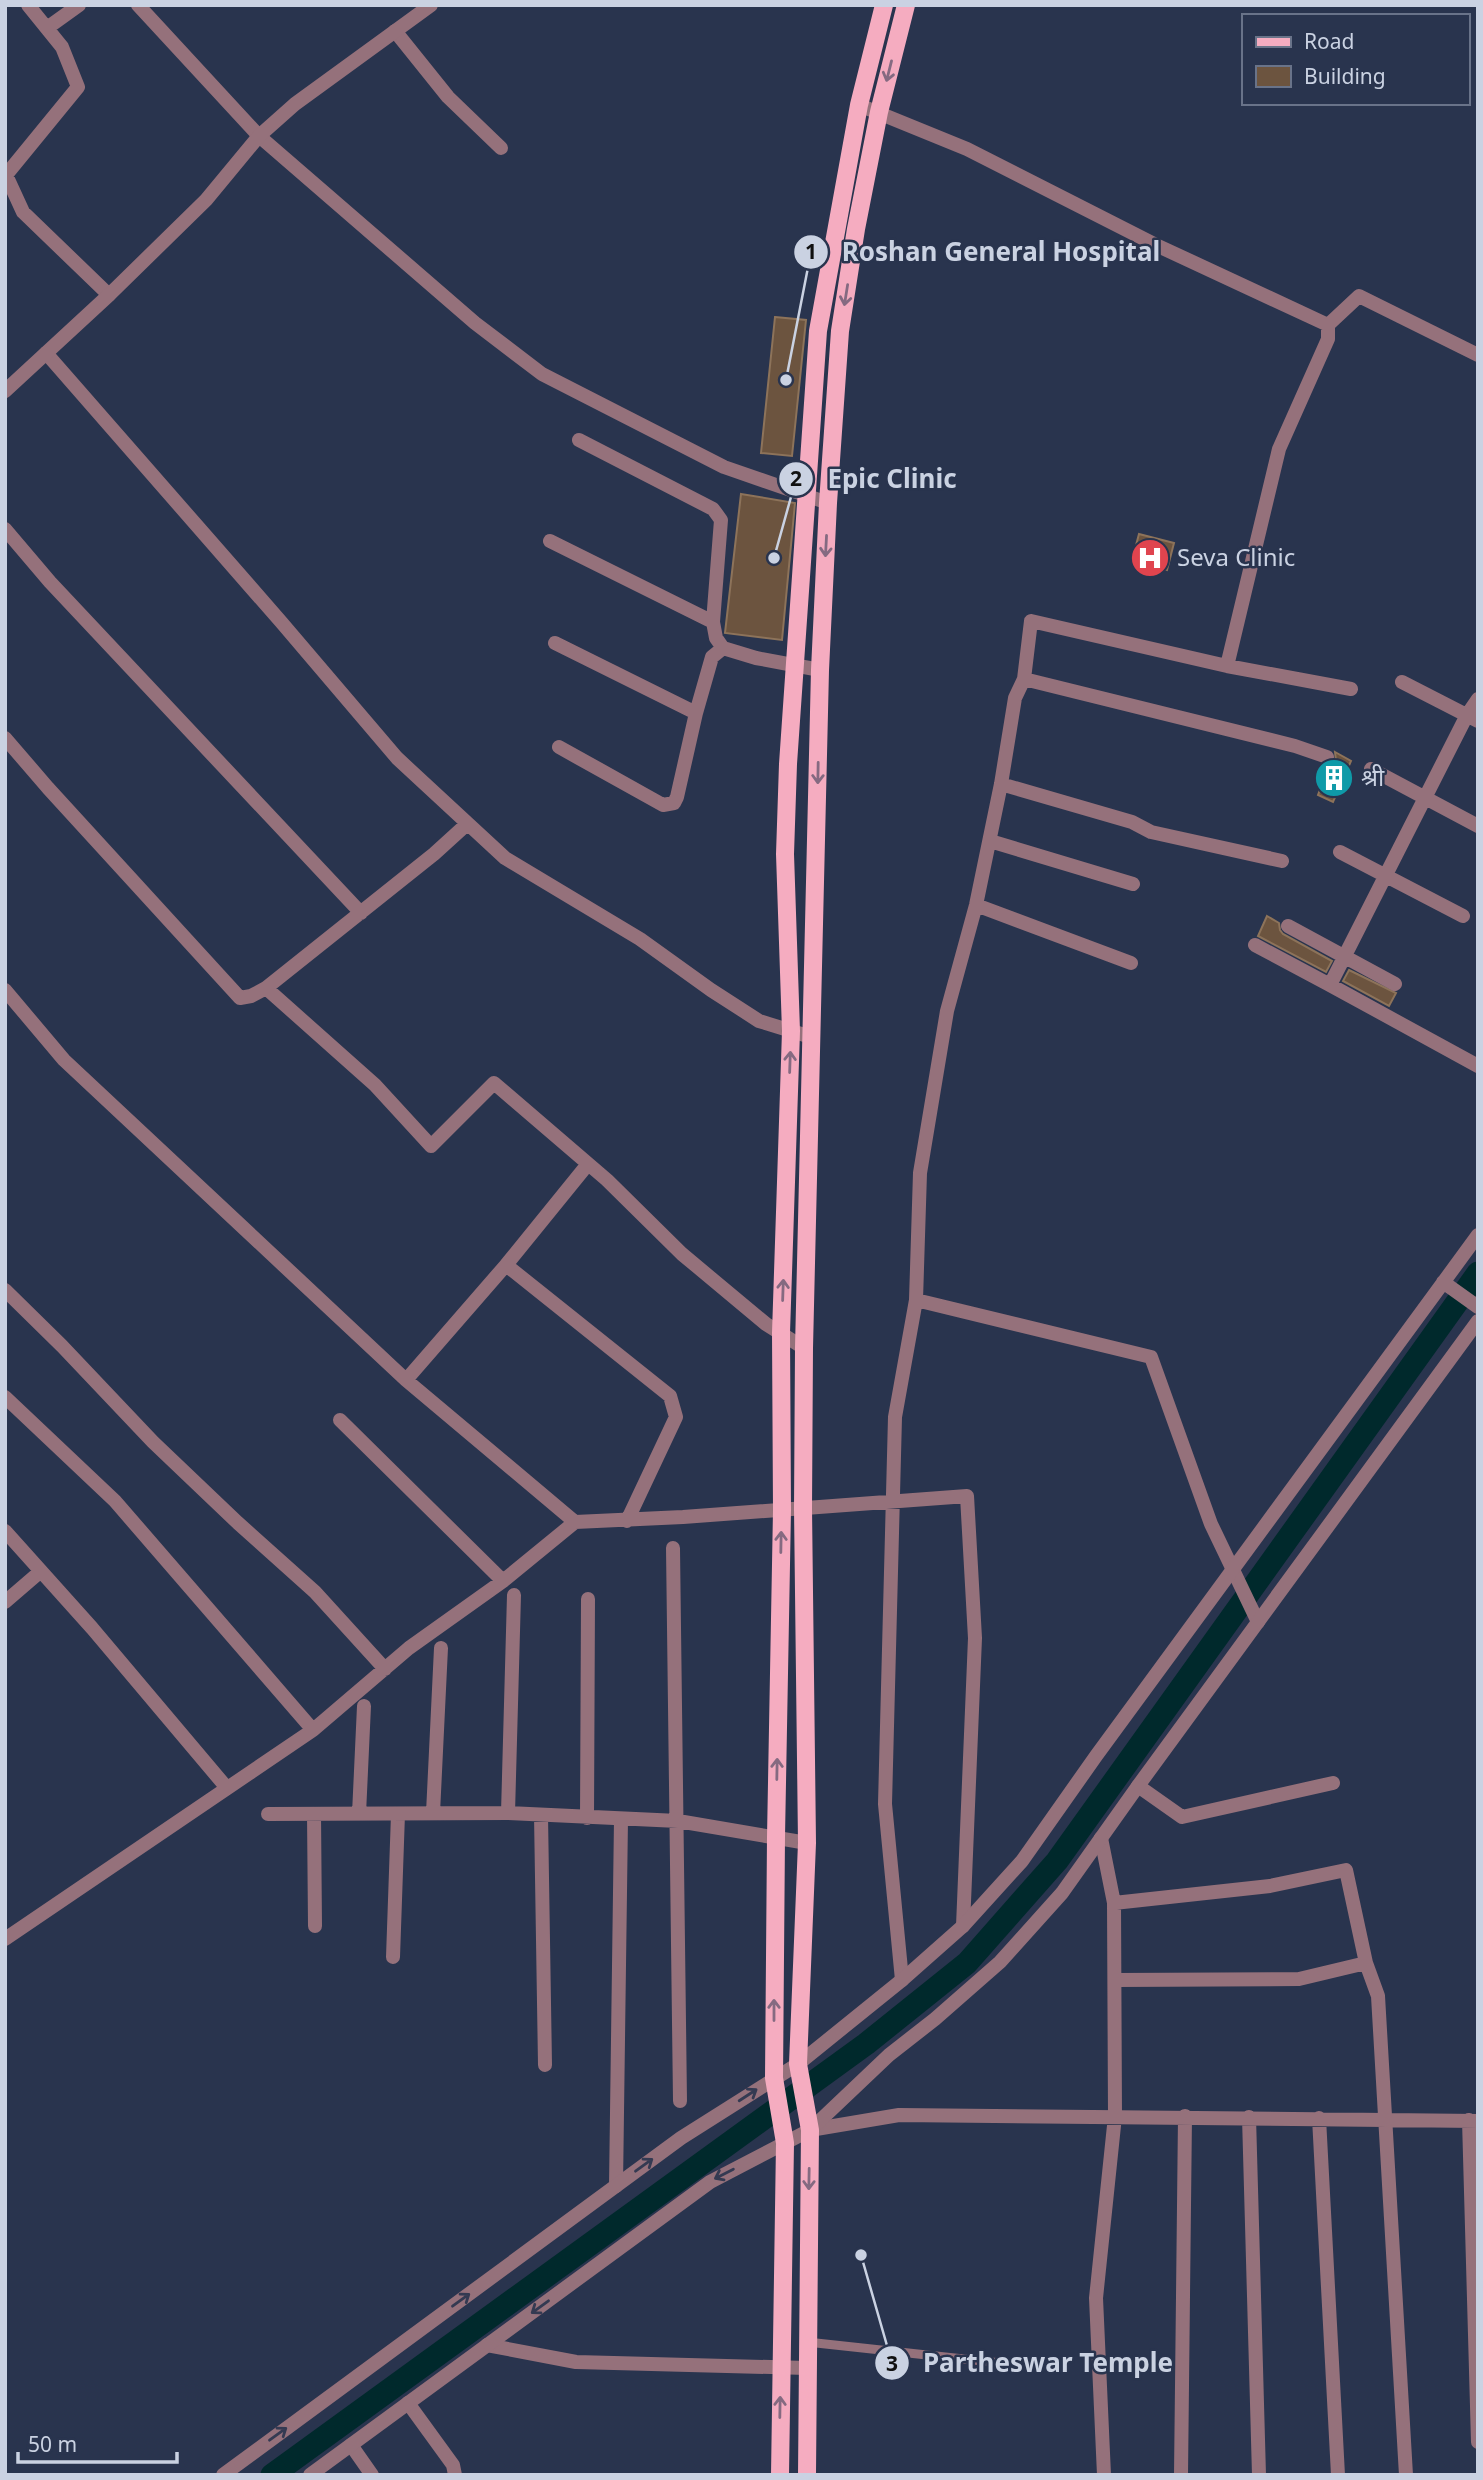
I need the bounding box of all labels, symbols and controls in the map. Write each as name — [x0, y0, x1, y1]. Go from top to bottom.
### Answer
legend — [1242, 14, 1469, 105]
text: Road — [1304, 27, 1354, 55]
one-way arrow — [882, 60, 895, 82]
text: Building — [1304, 62, 1386, 90]
callout: Roshan General Hospital — [793, 228, 1175, 275]
text: Roshan General Hospital — [842, 233, 1160, 269]
text: 1 — [805, 237, 817, 265]
one-way arrow — [839, 283, 852, 306]
callout: Epic Clinic — [778, 455, 970, 502]
text: Epic Clinic — [827, 460, 957, 496]
text: 2 — [790, 464, 802, 492]
one-way arrow — [819, 534, 832, 557]
hospital icon: Seva Clinic — [1129, 537, 1171, 579]
place label: Seva Clinic — [1177, 540, 1295, 573]
building icon: श्री — [1313, 757, 1355, 799]
place label: श्री — [1361, 760, 1385, 793]
one-way arrow — [811, 761, 824, 784]
one-way arrow — [783, 1051, 796, 1074]
one-way arrow — [776, 1279, 789, 1302]
one-way arrow — [775, 1531, 788, 1554]
one-way arrow — [770, 1758, 784, 1781]
one-way arrow — [767, 1999, 781, 2022]
one-way arrow — [738, 2088, 757, 2102]
one-way arrow — [634, 2158, 653, 2172]
one-way arrow — [803, 2167, 816, 2190]
one-way arrow — [715, 2168, 735, 2182]
one-way arrow — [451, 2292, 470, 2307]
one-way arrow — [531, 2299, 549, 2314]
callout: Partheswar Temple — [874, 2340, 1187, 2387]
text: Partheswar Temple — [923, 2344, 1173, 2380]
text: 3 — [886, 2349, 898, 2377]
one-way arrow — [774, 2395, 787, 2418]
scale bar — [18, 2420, 177, 2464]
one-way arrow — [268, 2427, 287, 2442]
text: 50 m — [28, 2430, 77, 2458]

